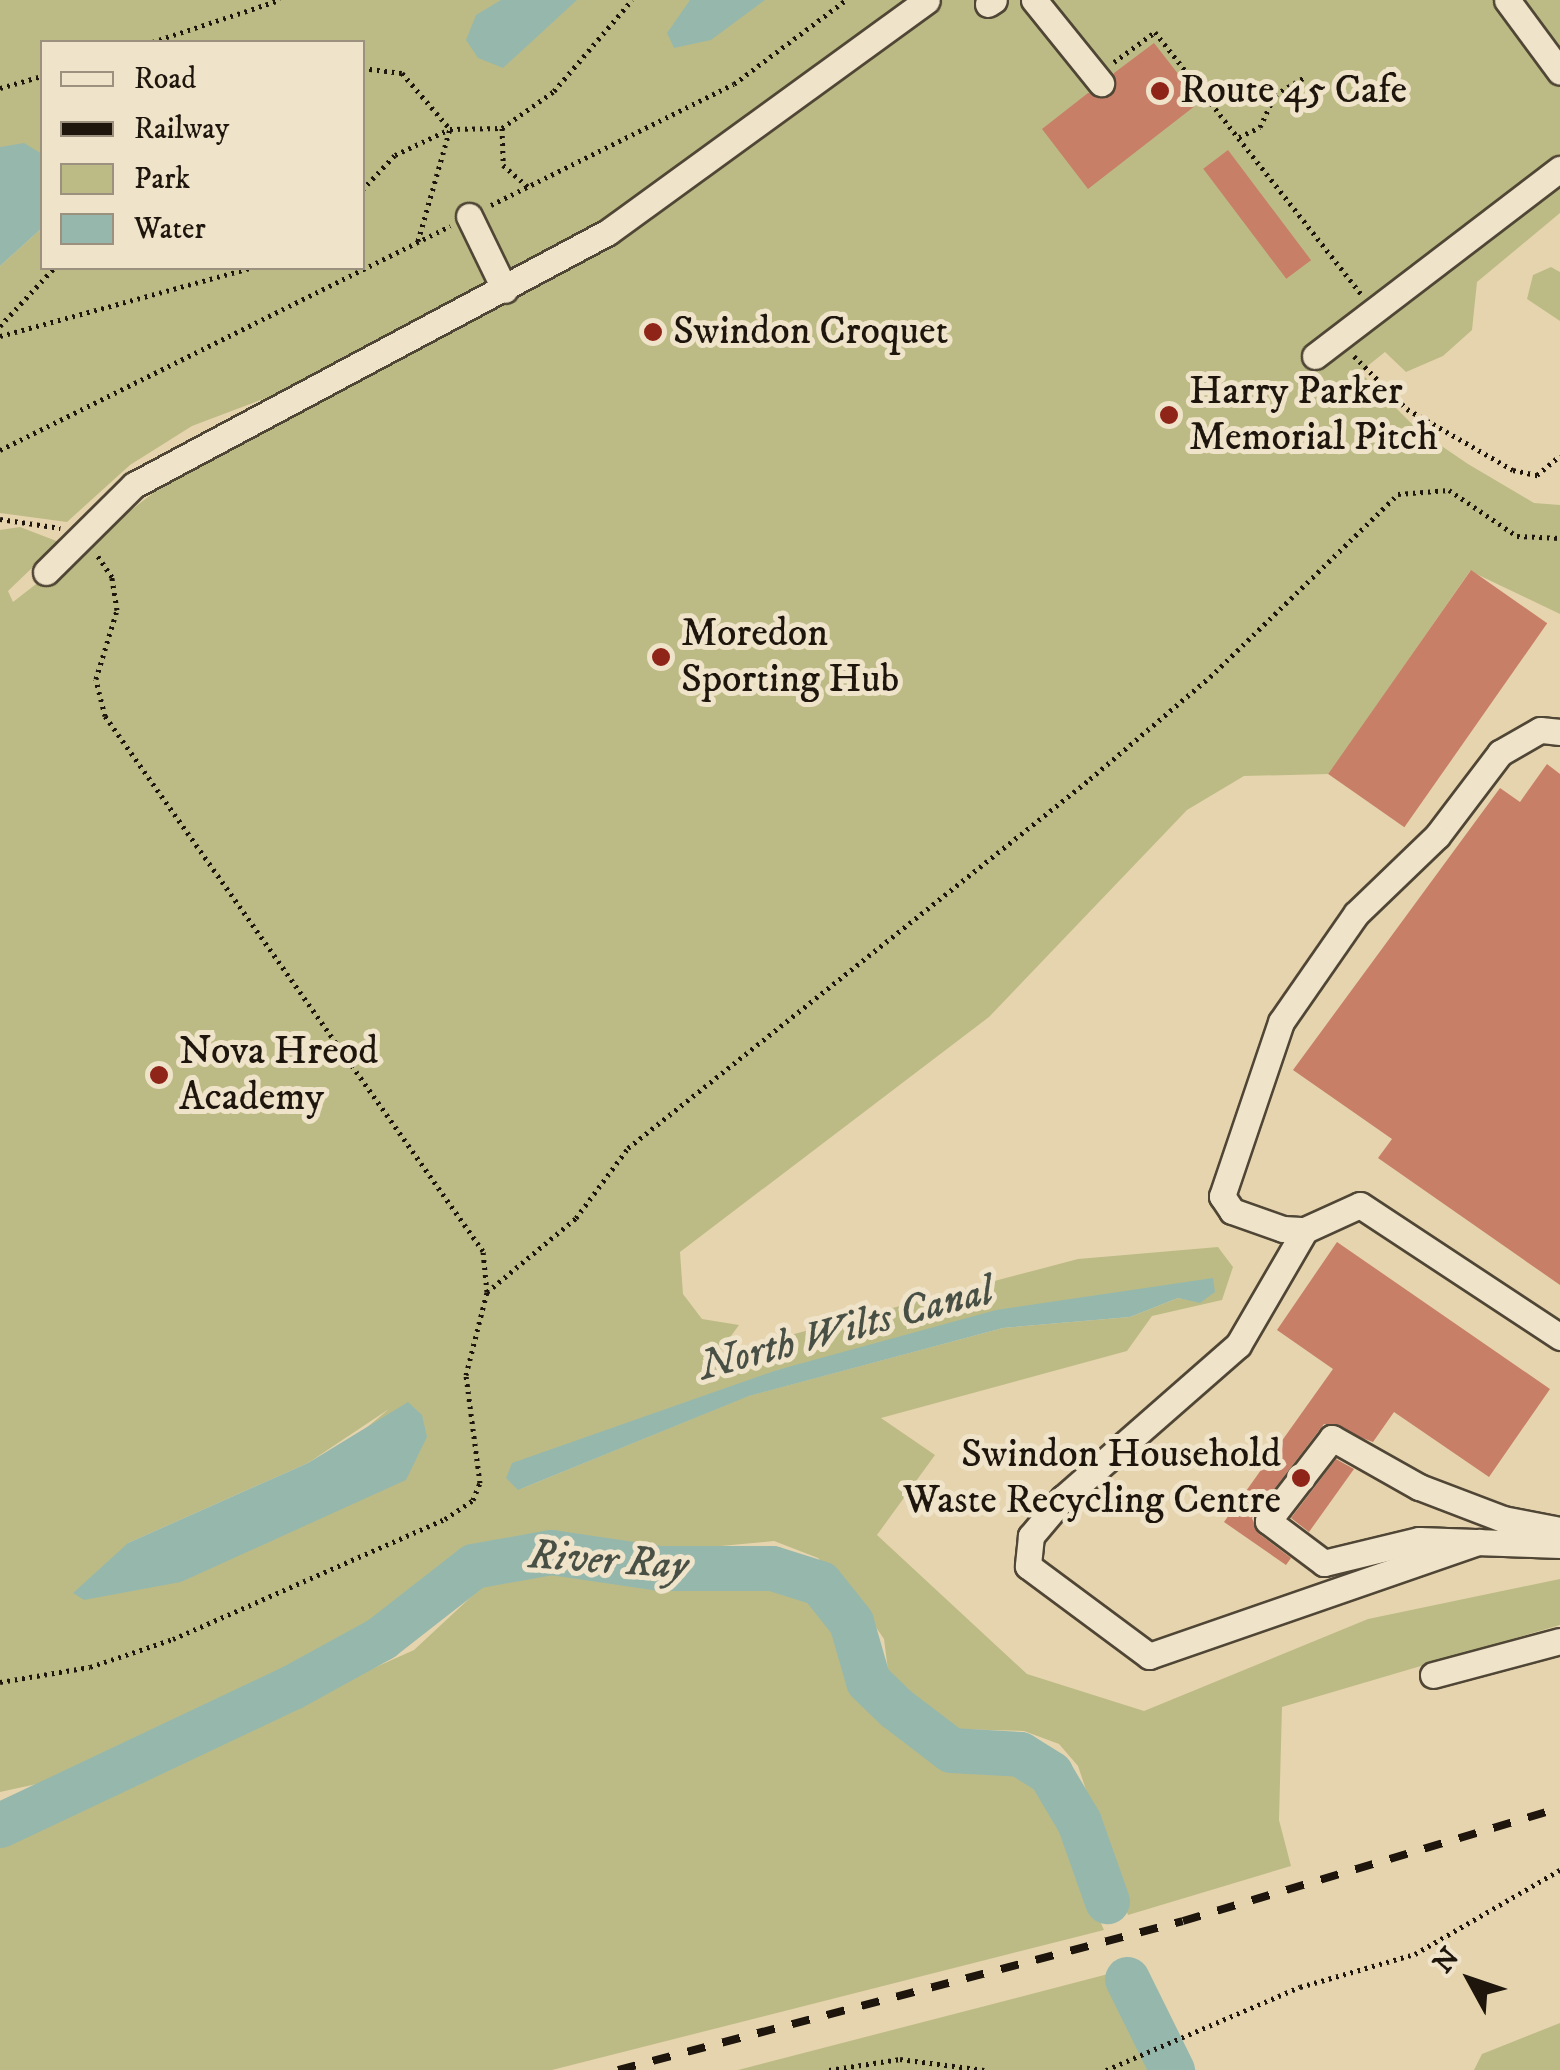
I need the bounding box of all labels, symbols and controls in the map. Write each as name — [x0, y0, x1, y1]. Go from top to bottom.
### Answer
legend — [40, 40, 365, 270]
text: Road — [134, 61, 196, 98]
place label: Route 45 Cafe — [1180, 67, 1407, 115]
marker: Route 45 Cafe — [1149, 80, 1171, 102]
text: Railway — [134, 111, 229, 148]
text: Park — [134, 161, 190, 198]
text: Water — [134, 211, 206, 248]
place label: Swindon Croquet — [673, 308, 948, 356]
marker: Swindon Croquet — [642, 321, 664, 343]
place label: Harry Parker Memorial Pitch — [1189, 368, 1438, 462]
marker: Harry Parker Memorial Pitch — [1158, 404, 1180, 426]
place label: Moredon Sporting Hub — [681, 610, 899, 704]
marker: Moredon Sporting Hub — [650, 646, 672, 668]
place label: Nova Hreod Academy — [179, 1028, 378, 1122]
marker: Nova Hreod Academy — [148, 1064, 170, 1086]
water label: North Wilts Canal — [694, 1266, 998, 1392]
place label: Swindon Household Waste Recycling Centre — [903, 1431, 1281, 1525]
marker: Swindon Household Waste Recycling Centre — [1290, 1467, 1312, 1489]
water label: River Ray — [527, 1530, 689, 1592]
north arrow — [1420, 1930, 1520, 2030]
text: N — [1426, 1940, 1467, 1980]

